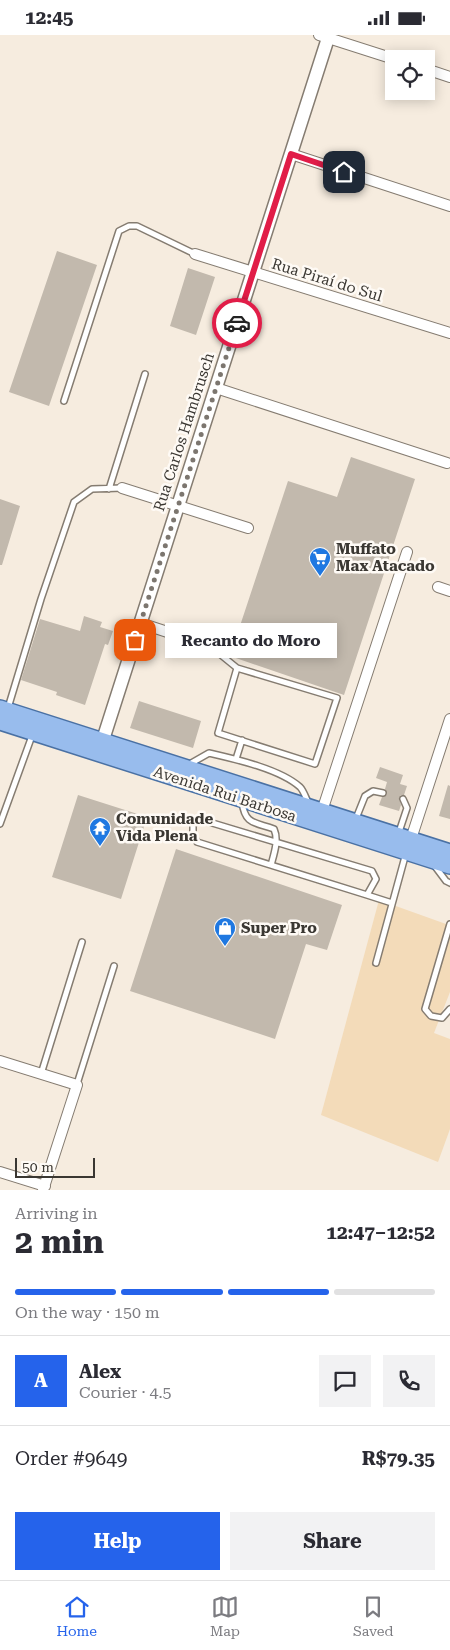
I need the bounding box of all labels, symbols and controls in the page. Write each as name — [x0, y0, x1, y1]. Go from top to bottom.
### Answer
text: 12:45 — [25, 6, 74, 29]
map controls — [385, 50, 435, 100]
button: locate — [385, 50, 435, 100]
pin — [323, 151, 365, 193]
icon: home — [330, 158, 358, 186]
street label: Rua Piraí do Sul — [270, 255, 385, 305]
courier — [212, 298, 262, 348]
icon: car — [223, 309, 251, 337]
street label: Rua Carlos Hambrusch — [150, 350, 218, 513]
place label: Muffato Max Atacado — [336, 540, 435, 575]
supermarket icon: Muffato Max Atacado — [308, 546, 332, 577]
pin — [114, 619, 156, 661]
callout: Recanto do Moro — [165, 623, 338, 657]
icon: bag — [121, 626, 149, 654]
text: Recanto do Moro — [181, 631, 321, 650]
street label: Avenida Rui Barbosa — [151, 762, 299, 826]
place label: Comunidade Vida Plena — [116, 810, 213, 845]
temple icon: Comunidade Vida Plena — [88, 816, 112, 847]
shop icon: Super Pro — [213, 916, 237, 947]
place label: Super Pro — [241, 919, 317, 937]
scale bar — [15, 1155, 95, 1178]
text: 50 m — [22, 1159, 54, 1175]
text: Arriving in — [15, 1204, 98, 1223]
text: 12:47–12:52 — [326, 1221, 435, 1244]
text: 2 min — [15, 1223, 104, 1261]
text: On the way · 150 m — [15, 1303, 160, 1322]
button: chat — [319, 1355, 371, 1407]
button: phone — [383, 1355, 435, 1407]
text: Alex — [79, 1360, 121, 1383]
text: A — [34, 1369, 48, 1392]
text: Courier · 4.5 — [79, 1383, 172, 1402]
text: Order #9649 — [15, 1447, 127, 1470]
text: R$79.35 — [362, 1447, 435, 1470]
button: Help — [15, 1512, 220, 1570]
button: Share — [230, 1512, 435, 1570]
tab: Home — [56, 1593, 97, 1639]
tab: Map — [210, 1593, 240, 1639]
tab: Saved — [353, 1593, 394, 1639]

